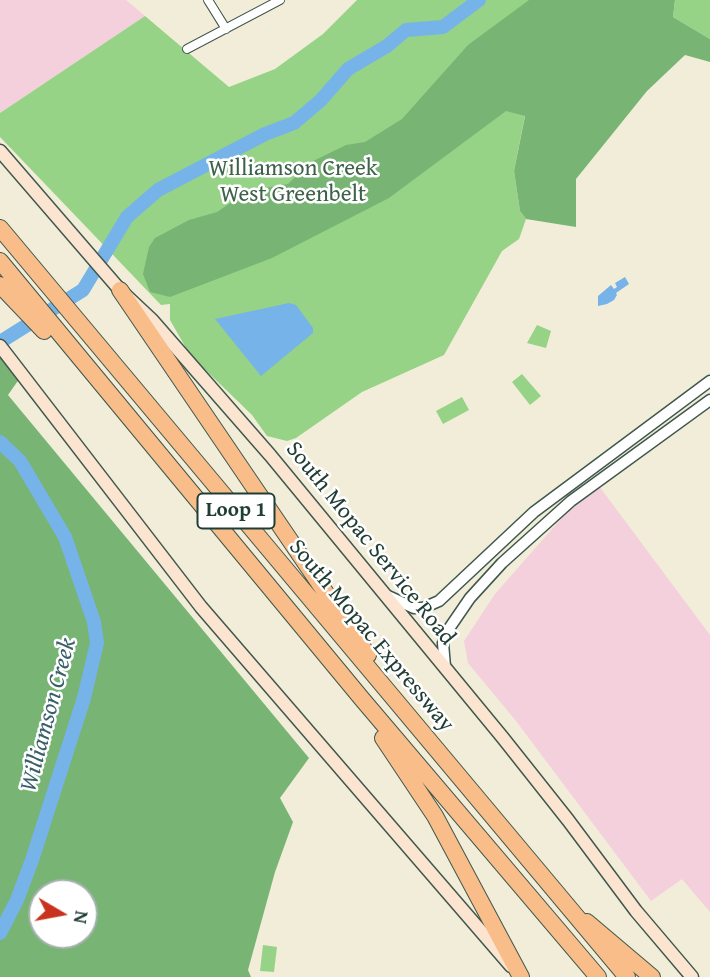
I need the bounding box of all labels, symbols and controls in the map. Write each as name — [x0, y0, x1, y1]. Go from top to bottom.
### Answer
park label: Williamson Creek West Greenbelt — [209, 155, 377, 209]
street label: South Mopac Service Road — [279, 437, 461, 651]
road number: Loop 1 — [198, 494, 274, 528]
street label: South Mopac Expressway — [282, 534, 460, 738]
water label: Williamson Creek — [15, 635, 83, 795]
north arrow — [28, 879, 98, 949]
text: N — [67, 909, 97, 926]

